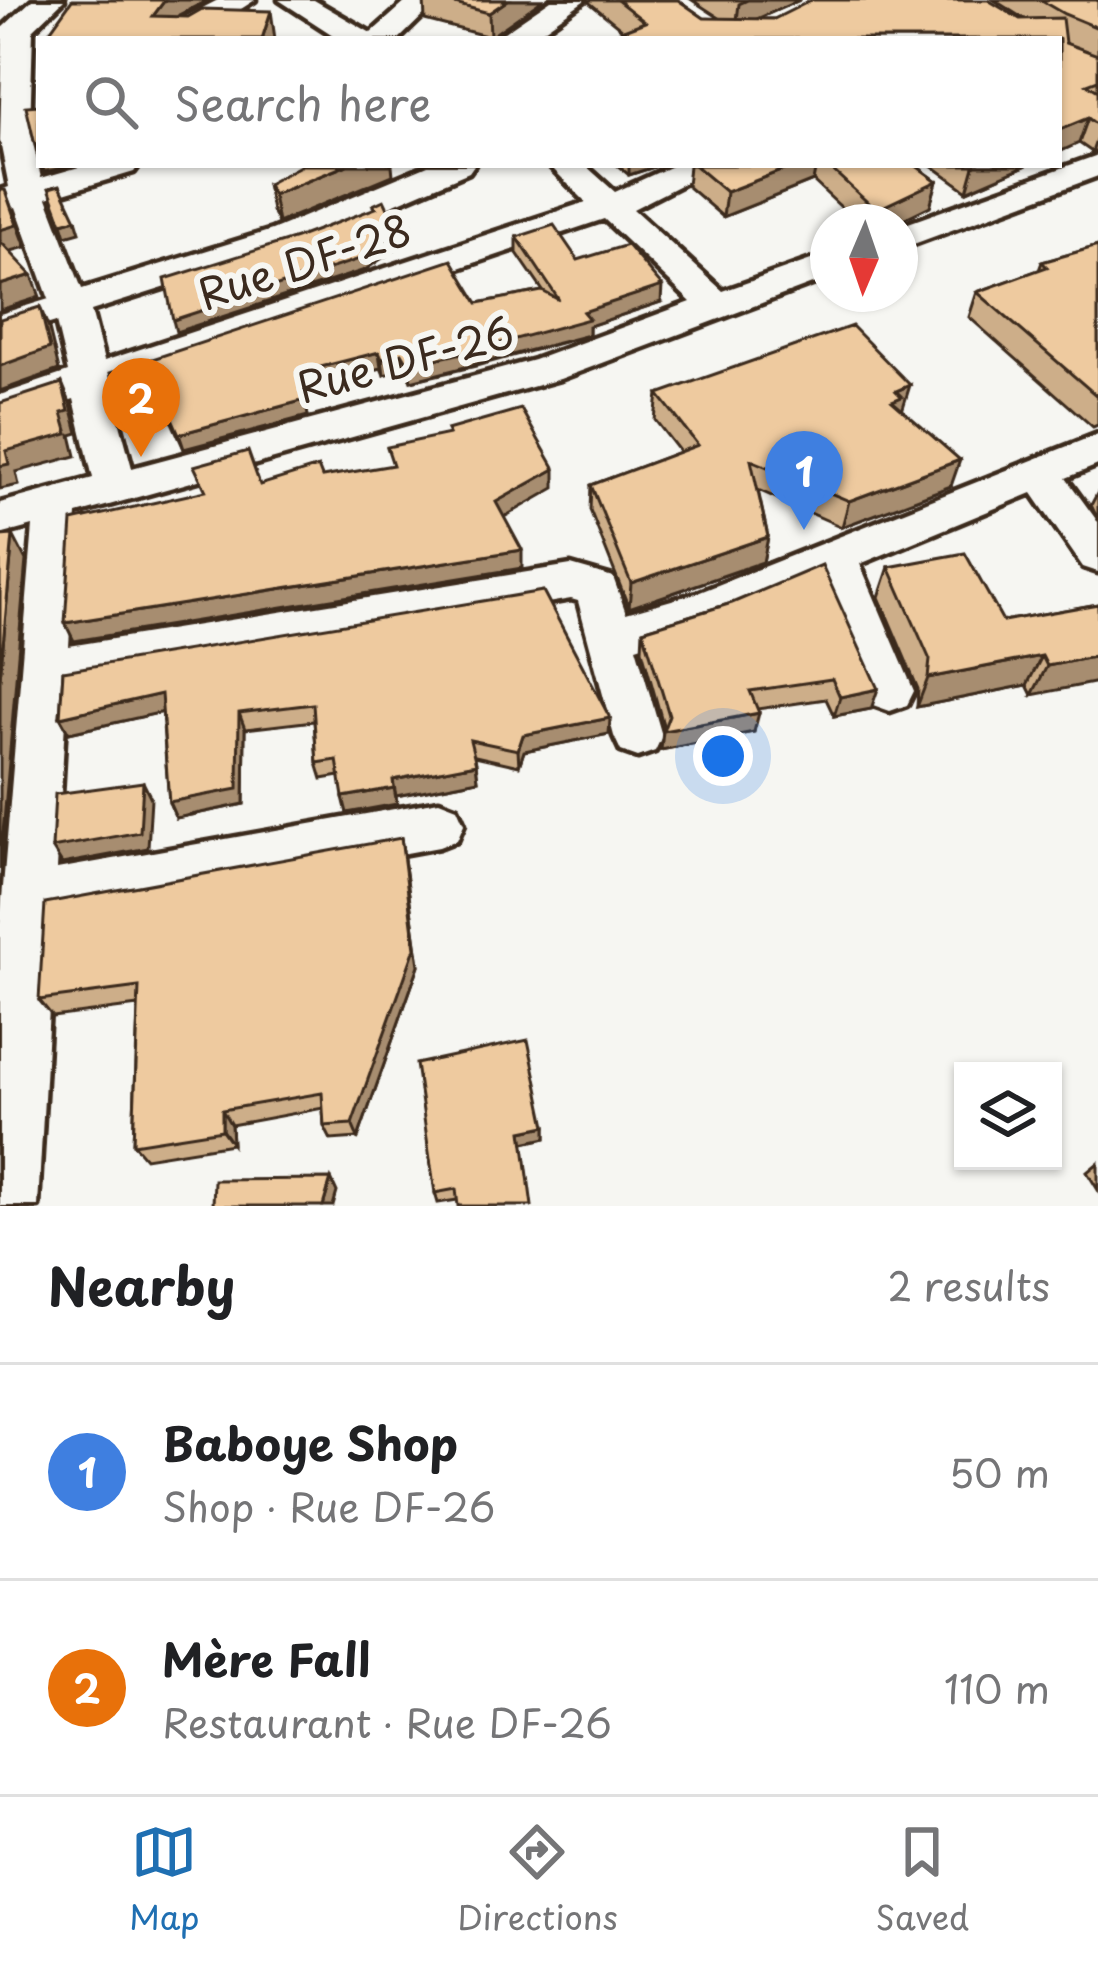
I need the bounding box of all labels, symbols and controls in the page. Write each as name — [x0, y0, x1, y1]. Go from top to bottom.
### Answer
search box — [36, 36, 1062, 168]
text: Search here — [174, 68, 431, 136]
icon: search — [78, 69, 144, 135]
street label: Rue DF-28 — [190, 196, 418, 324]
north arrow — [810, 204, 918, 312]
street label: Rue DF-26 — [290, 299, 520, 417]
pin: 2 — [102, 358, 180, 457]
pin: 1 — [765, 431, 843, 530]
your location — [693, 726, 753, 786]
map controls — [954, 1062, 1062, 1170]
button: layers — [954, 1062, 1062, 1170]
text: Nearby — [48, 1246, 235, 1323]
text: 2 results — [888, 1255, 1050, 1314]
text: Baboye Shop — [162, 1408, 458, 1476]
text: 1 — [78, 1442, 96, 1501]
text: 50 m — [949, 1442, 1050, 1501]
text: Shop · Rue DF-26 — [162, 1476, 495, 1535]
text: Mère Fall — [162, 1624, 370, 1692]
text: 2 — [73, 1658, 101, 1717]
text: 110 m — [944, 1658, 1050, 1717]
text: Restaurant · Rue DF-26 — [162, 1692, 612, 1751]
tab: Map — [129, 1819, 199, 1941]
tab: Directions — [457, 1819, 618, 1941]
tab: Saved — [875, 1819, 969, 1941]

